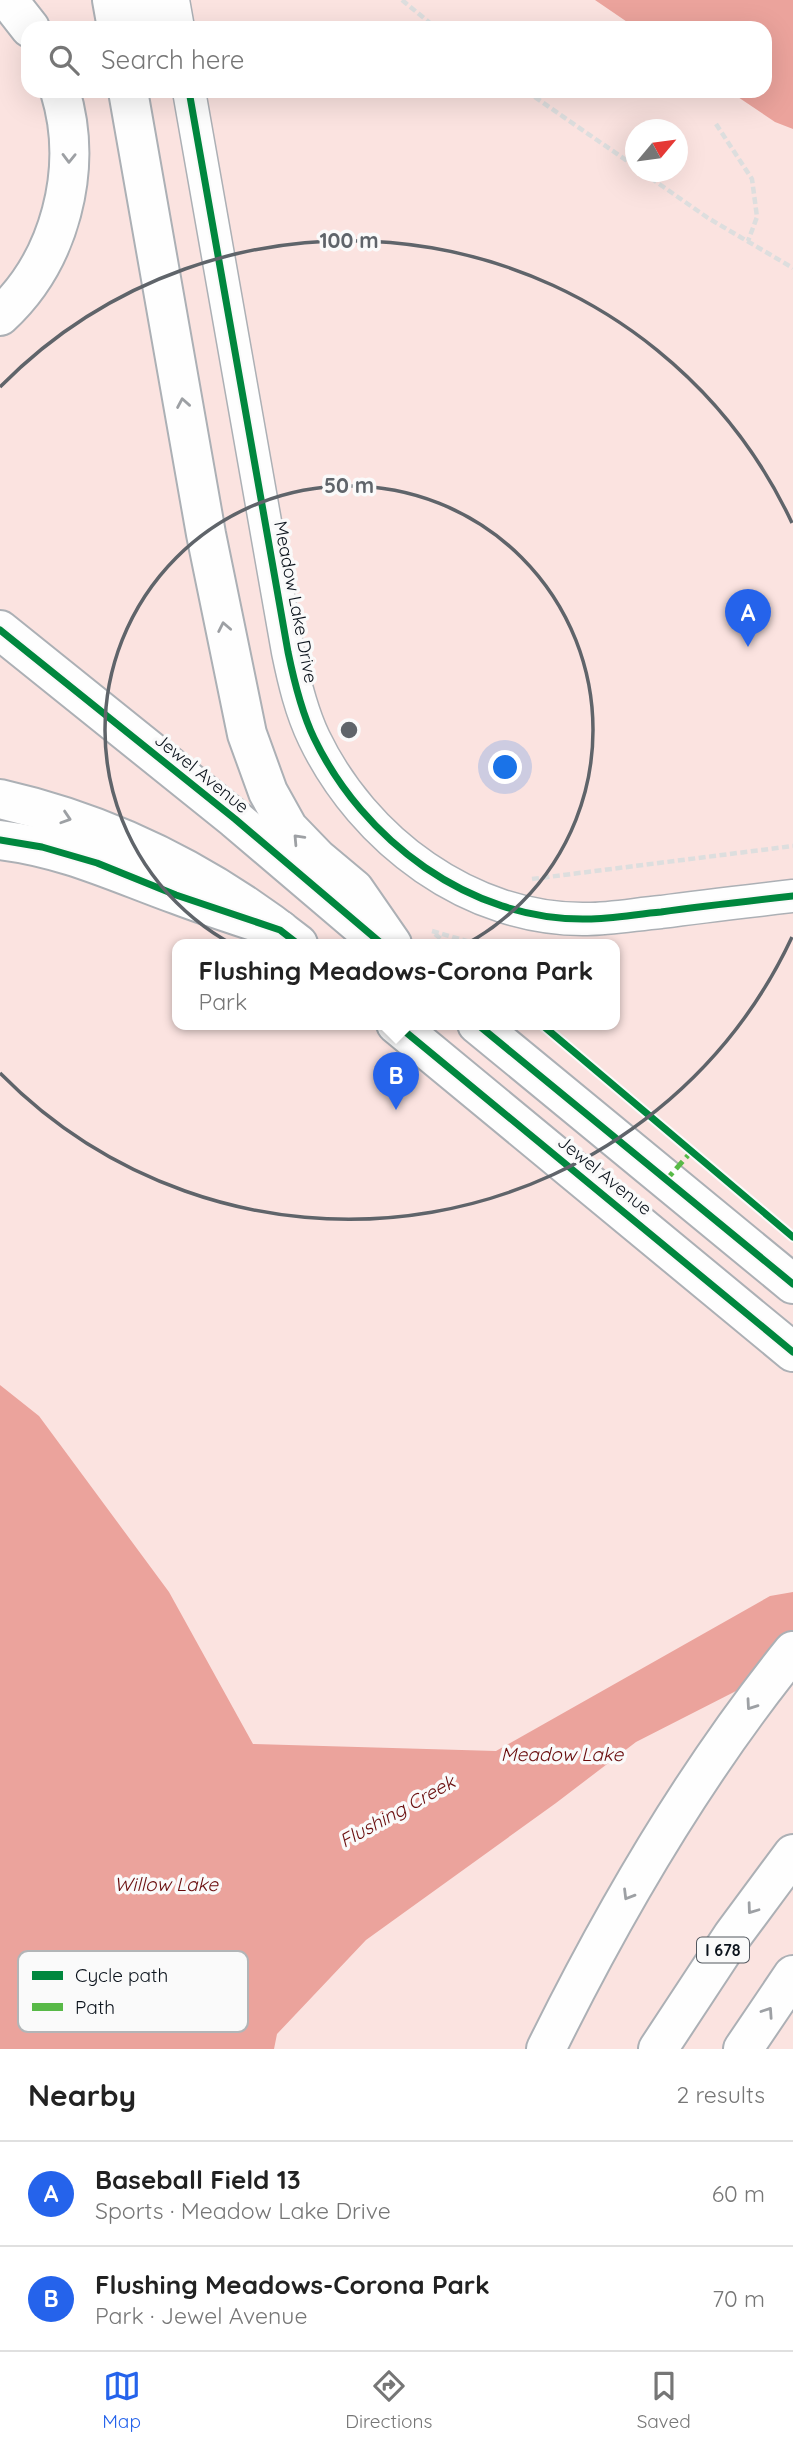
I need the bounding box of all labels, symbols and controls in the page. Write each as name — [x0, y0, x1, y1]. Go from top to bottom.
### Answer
search box — [21, 21, 772, 98]
icon: search — [45, 41, 83, 79]
text: Search here — [101, 43, 245, 76]
north arrow — [625, 119, 688, 182]
one-way arrow — [61, 153, 77, 164]
text: 100 m — [319, 227, 379, 253]
one-way arrow — [176, 397, 191, 409]
text: 50 m — [324, 472, 374, 498]
street label: Meadow Lake Drive — [269, 519, 323, 685]
pin: A — [725, 589, 771, 647]
one-way arrow — [217, 621, 232, 633]
centre of rings — [337, 718, 361, 742]
street label: Jewel Avenue — [150, 728, 254, 818]
your location — [488, 750, 522, 784]
one-way arrow — [59, 809, 71, 824]
one-way arrow — [294, 834, 307, 847]
popup — [172, 939, 620, 1030]
text: Flushing Meadows-Corona Park — [199, 954, 593, 987]
text: Park — [199, 987, 247, 1016]
pin: B — [373, 1052, 419, 1110]
street label: Jewel Avenue — [553, 1130, 657, 1220]
one-way arrow — [747, 1697, 759, 1710]
water label: Meadow Lake — [501, 1742, 625, 1766]
water label: Flushing Creek — [335, 1768, 461, 1853]
water label: Willow Lake — [114, 1872, 219, 1896]
one-way arrow — [623, 1888, 636, 1901]
one-way arrow — [748, 1901, 761, 1914]
road number: I 678 — [697, 1938, 749, 1962]
legend — [18, 1951, 248, 2032]
text: Cycle path — [75, 1963, 168, 1987]
text: Path — [75, 1995, 115, 2019]
one-way arrow — [760, 2007, 772, 2020]
text: Nearby — [28, 2076, 136, 2114]
text: 2 results — [676, 2080, 765, 2109]
text: Baseball Field 13 — [95, 2163, 301, 2196]
text: A — [44, 2179, 58, 2208]
text: 60 m — [712, 2179, 765, 2208]
text: Sports · Meadow Lake Drive — [95, 2196, 391, 2225]
text: Flushing Meadows-Corona Park — [95, 2268, 490, 2301]
text: B — [43, 2284, 59, 2313]
text: 70 m — [712, 2284, 765, 2313]
text: Park · Jewel Avenue — [95, 2301, 307, 2330]
tab: Map — [102, 2367, 141, 2433]
tab: Directions — [345, 2367, 432, 2433]
tab: Saved — [637, 2367, 691, 2433]

